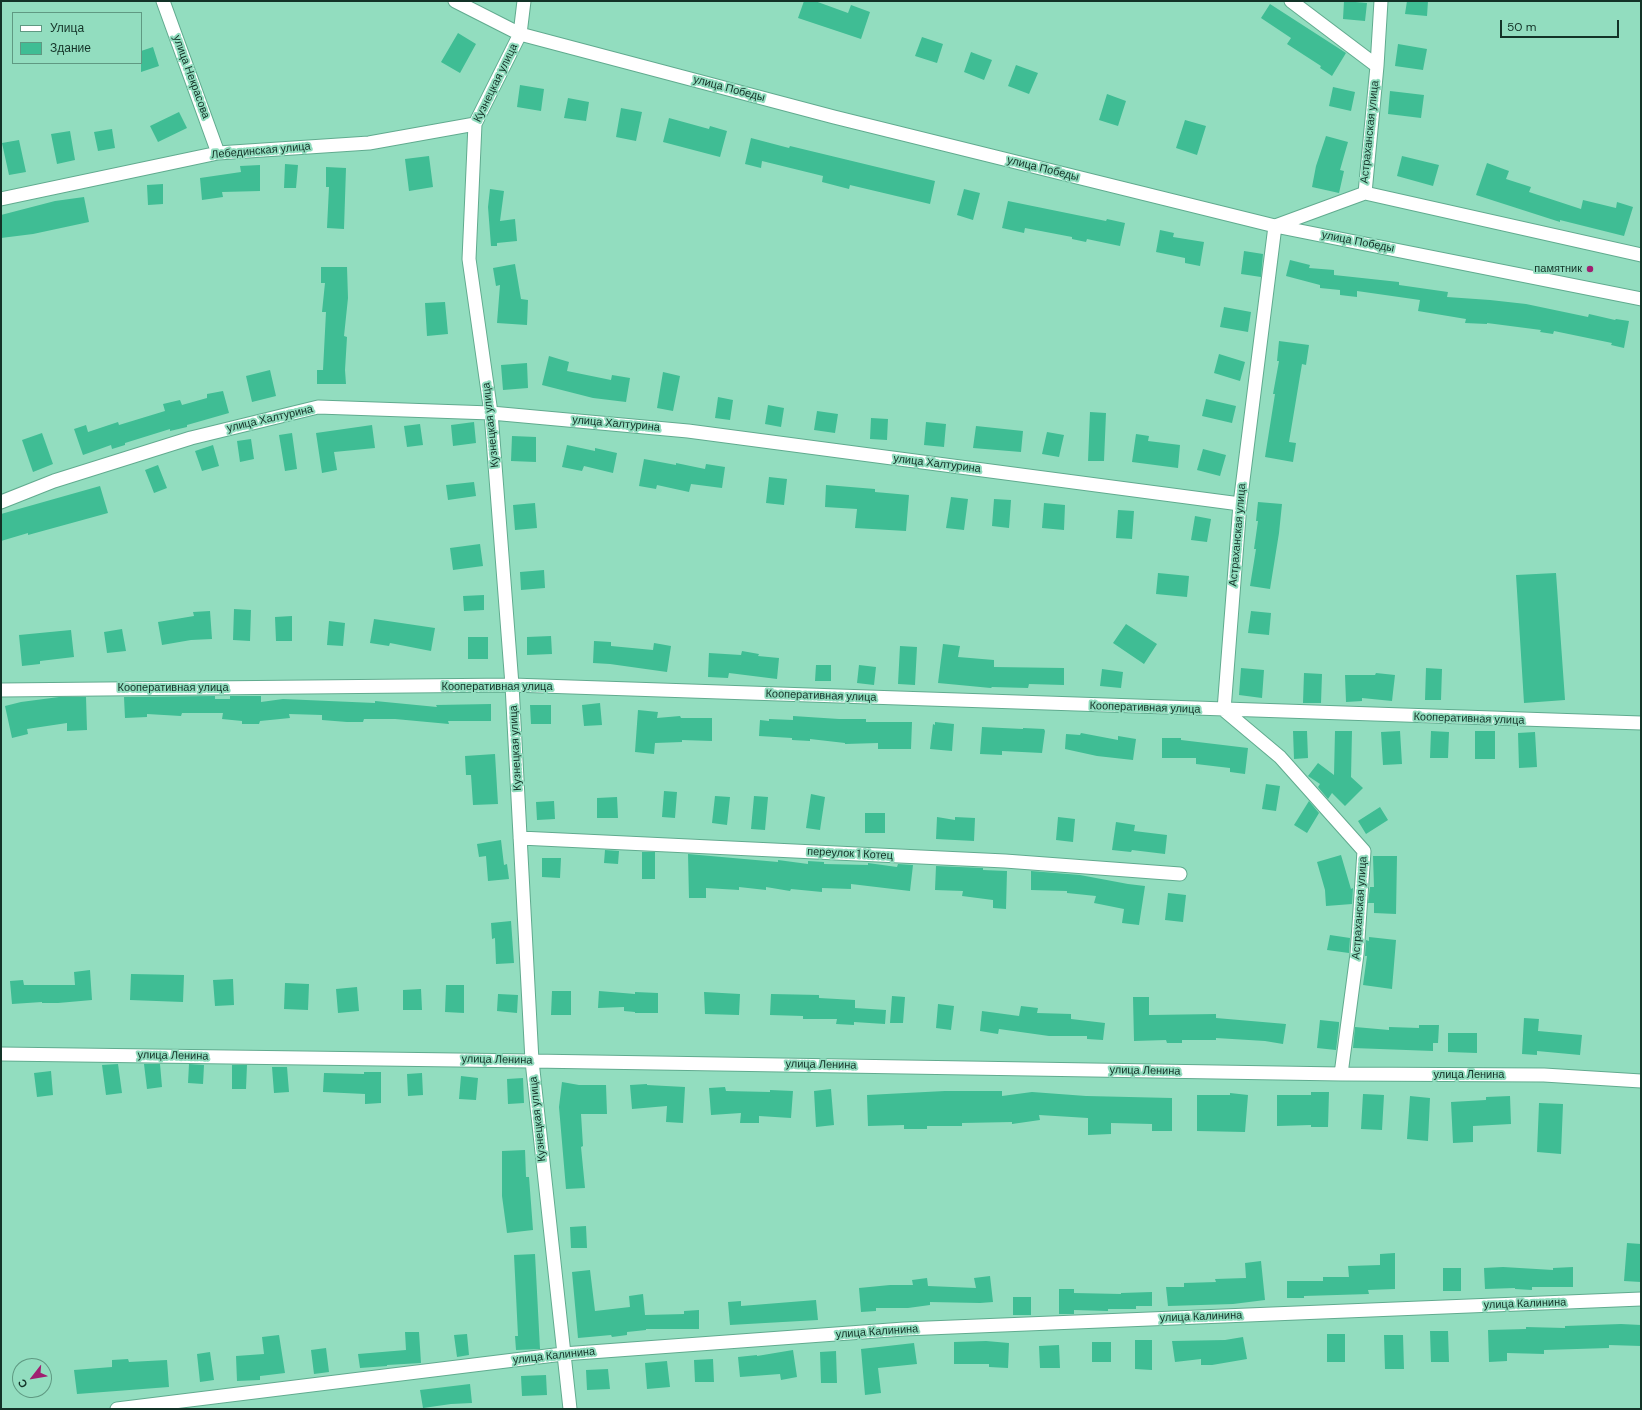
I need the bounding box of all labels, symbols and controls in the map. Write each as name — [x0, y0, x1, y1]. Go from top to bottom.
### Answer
legend — [12, 12, 142, 64]
scale bar — [1502, 12, 1621, 38]
text: 50 m — [1507, 19, 1536, 35]
text: Улица — [50, 20, 84, 36]
street label: улица Некрасова — [170, 33, 212, 121]
text: Здание — [50, 40, 91, 56]
street label: Кузнецкая улица — [471, 42, 521, 124]
street label: улица Победы — [692, 73, 766, 105]
street label: Астраханская улица — [1358, 80, 1382, 184]
street label: Лебединская улица — [211, 140, 311, 162]
street label: улица Победы — [1006, 154, 1080, 184]
street label: улица Победы — [1321, 229, 1395, 255]
place label: памятник — [1534, 262, 1582, 276]
marker: памятник — [1585, 264, 1595, 274]
street label: Кузнецкая улица — [480, 382, 502, 468]
street label: улица Халтурина — [226, 403, 314, 435]
street label: улица Халтурина — [572, 414, 660, 434]
street label: улица Халтурина — [893, 452, 981, 476]
street label: Астраханская улица — [1227, 483, 1249, 587]
street label: Кооперативная улица — [441, 680, 553, 694]
street label: Кооперативная улица — [117, 681, 229, 695]
street label: Кооперативная улица — [765, 687, 877, 705]
street label: Кооперативная улица — [1089, 699, 1201, 717]
street label: Кузнецкая улица — [507, 705, 525, 791]
street label: Кооперативная улица — [1413, 710, 1525, 728]
street label: переулок 1 Котец — [807, 845, 893, 863]
street label: Астраханская улица — [1350, 856, 1370, 960]
street label: улица Ленина — [137, 1049, 209, 1063]
street label: улица Ленина — [461, 1053, 533, 1067]
street label: улица Ленина — [785, 1058, 857, 1072]
street label: улица Ленина — [1109, 1064, 1181, 1078]
street label: улица Ленина — [1434, 1068, 1504, 1082]
street label: Кузнецкая улица — [527, 1076, 549, 1162]
street label: улица Калинина — [1483, 1296, 1567, 1312]
street label: улица Калинина — [1159, 1309, 1243, 1325]
street label: улица Калинина — [835, 1323, 919, 1341]
street label: улица Калинина — [512, 1345, 596, 1367]
north arrow — [12, 1358, 52, 1398]
text: С — [15, 1377, 31, 1391]

